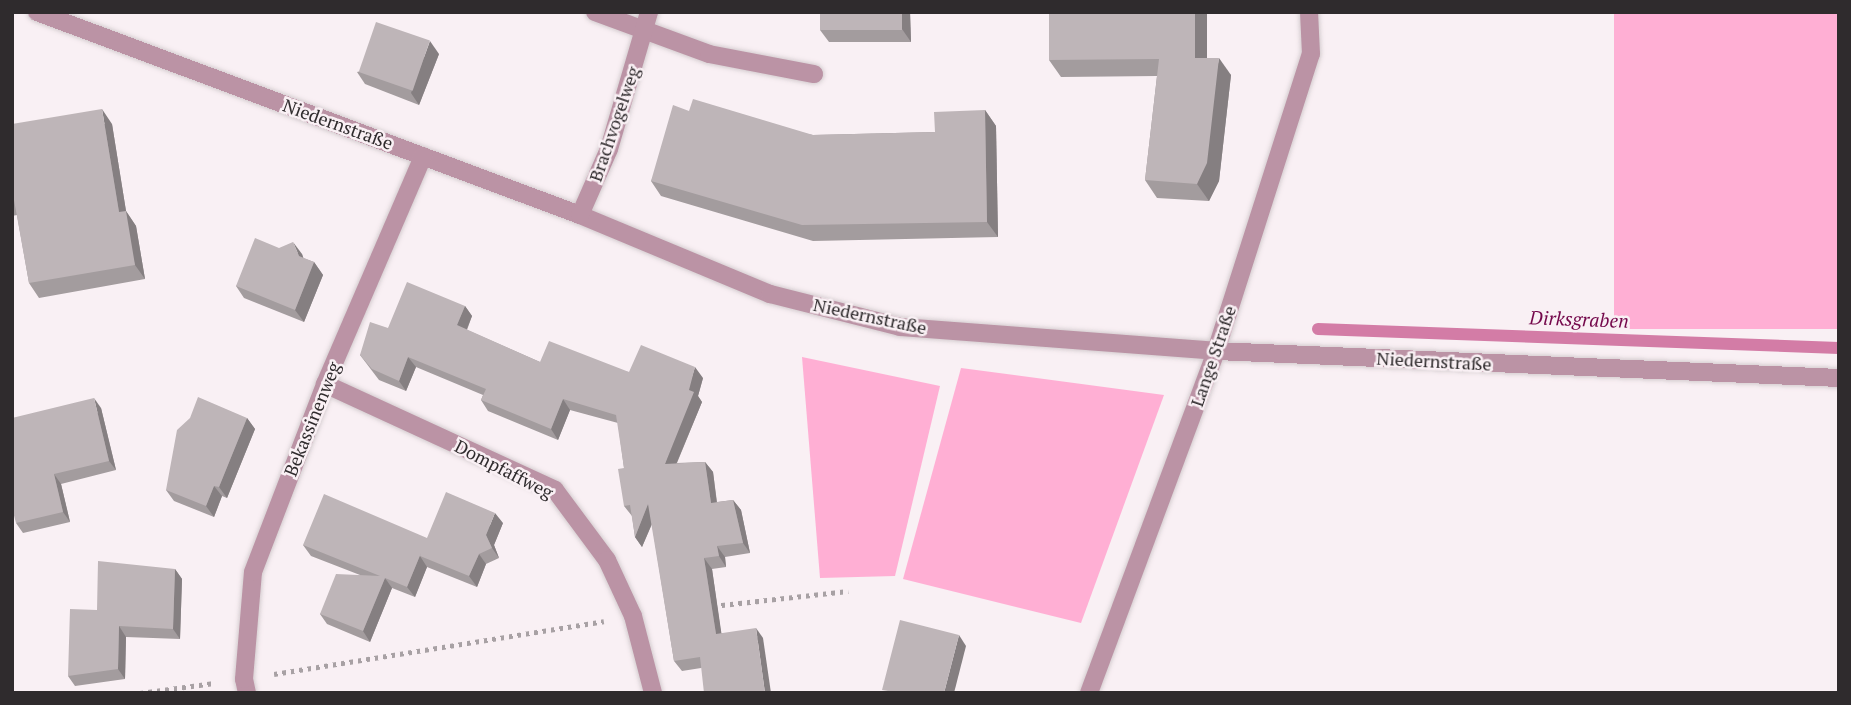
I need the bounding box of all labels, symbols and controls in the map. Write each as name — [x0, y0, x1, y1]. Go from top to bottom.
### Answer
street label: Brachvogelweg — [584, 64, 644, 184]
street label: Niedernstraße — [280, 94, 396, 154]
street label: Niedernstraße — [811, 293, 929, 339]
street label: Lange Straße — [1186, 303, 1240, 409]
water label: Dirksgraben — [1529, 306, 1629, 332]
street label: Niedernstraße — [1376, 347, 1492, 375]
street label: Bekassinenweg — [279, 359, 345, 479]
street label: Dompfaffweg — [451, 435, 557, 503]

